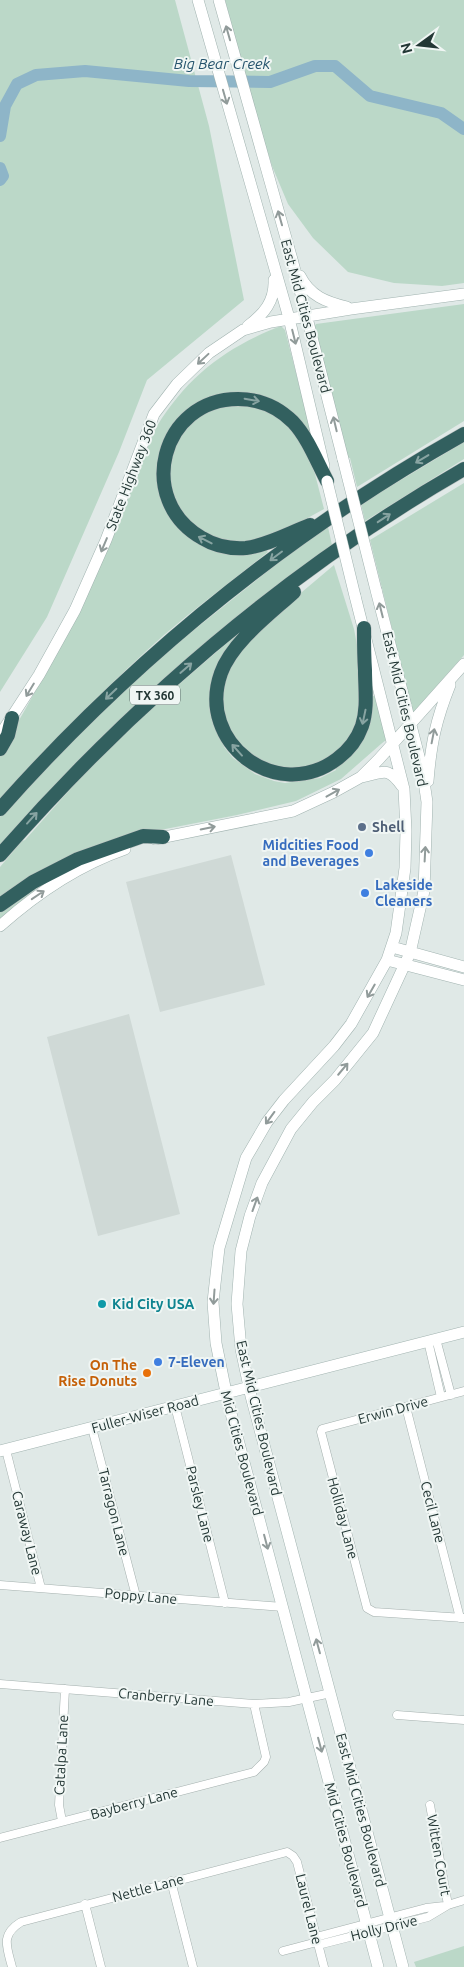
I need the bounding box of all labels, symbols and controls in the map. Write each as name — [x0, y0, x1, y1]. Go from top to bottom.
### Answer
north arrow — [394, 20, 444, 70]
one-way arrow — [223, 25, 232, 41]
text: N — [397, 41, 416, 55]
water label: Big Bear Creek — [174, 55, 271, 72]
one-way arrow — [221, 89, 231, 105]
one-way arrow — [275, 211, 284, 227]
street label: East Mid Cities Boulevard — [278, 237, 334, 395]
one-way arrow — [290, 328, 299, 344]
one-way arrow — [197, 353, 210, 364]
one-way arrow — [244, 396, 260, 406]
street label: State Highway 360 — [103, 417, 160, 533]
one-way arrow — [330, 417, 339, 433]
one-way arrow — [415, 454, 429, 464]
one-way arrow — [377, 513, 391, 524]
one-way arrow — [197, 535, 212, 545]
one-way arrow — [98, 537, 108, 552]
one-way arrow — [269, 551, 283, 561]
one-way arrow — [376, 602, 385, 618]
street label: East Mid Cities Boulevard — [379, 630, 431, 788]
one-way arrow — [179, 662, 192, 674]
one-way arrow — [25, 682, 35, 696]
road number: TX 360 — [130, 686, 180, 704]
one-way arrow — [106, 688, 118, 700]
one-way arrow — [359, 709, 368, 725]
one-way arrow — [429, 729, 439, 745]
one-way arrow — [231, 743, 242, 756]
one-way arrow — [326, 787, 340, 797]
one-way arrow — [26, 812, 38, 825]
place label: Shell — [372, 819, 405, 835]
marker: Shell — [356, 821, 368, 833]
one-way arrow — [200, 823, 216, 833]
place label: Midcities Food and Beverages — [263, 837, 359, 869]
one-way arrow — [421, 846, 430, 862]
marker: Midcities Food and Beverages — [363, 847, 375, 859]
place label: Lakeside Cleaners — [375, 877, 433, 909]
marker: Lakeside Cleaners — [359, 887, 371, 899]
one-way arrow — [30, 890, 44, 900]
one-way arrow — [365, 983, 375, 997]
one-way arrow — [338, 1063, 349, 1076]
one-way arrow — [265, 1111, 275, 1125]
one-way arrow — [251, 1197, 260, 1212]
one-way arrow — [210, 1288, 219, 1304]
place label: Kid City USA — [112, 1296, 195, 1312]
marker: Kid City USA — [96, 1298, 108, 1310]
street label: East Mid Cities Boulevard — [233, 1339, 285, 1497]
place label: 7-Eleven — [168, 1354, 225, 1370]
marker: 7-Eleven — [152, 1356, 164, 1368]
place label: On The Rise Donuts — [58, 1357, 137, 1389]
marker: On The Rise Donuts — [141, 1367, 153, 1379]
street label: Mid Cities Boulevard — [217, 1389, 267, 1517]
street label: Fuller-Wiser Road — [90, 1392, 200, 1436]
street label: Erwin Drive — [356, 1393, 430, 1427]
street label: Parsley Lane — [183, 1464, 217, 1544]
street label: Tarragon Lane — [95, 1467, 133, 1557]
street label: Holliday Lane — [324, 1475, 362, 1561]
street label: Cecil Lane — [418, 1479, 448, 1545]
street label: Caraway Lane — [9, 1489, 45, 1577]
one-way arrow — [261, 1533, 271, 1549]
street label: Poppy Lane — [104, 1585, 178, 1607]
one-way arrow — [313, 1639, 323, 1655]
street label: Cranberry Lane — [118, 1685, 214, 1709]
street label: Catalpa Lane — [51, 1714, 71, 1796]
street label: East Mid Cities Boulevard — [332, 1731, 390, 1889]
one-way arrow — [315, 1737, 325, 1753]
street label: Mid Cities Boulevard — [321, 1781, 371, 1909]
street label: Bayberry Lane — [89, 1784, 179, 1822]
street label: Witten Court — [424, 1813, 454, 1897]
street label: Nettle Lane — [110, 1871, 186, 1905]
street label: Laurel Lane — [292, 1872, 326, 1946]
street label: Holly Drive — [349, 1912, 419, 1944]

